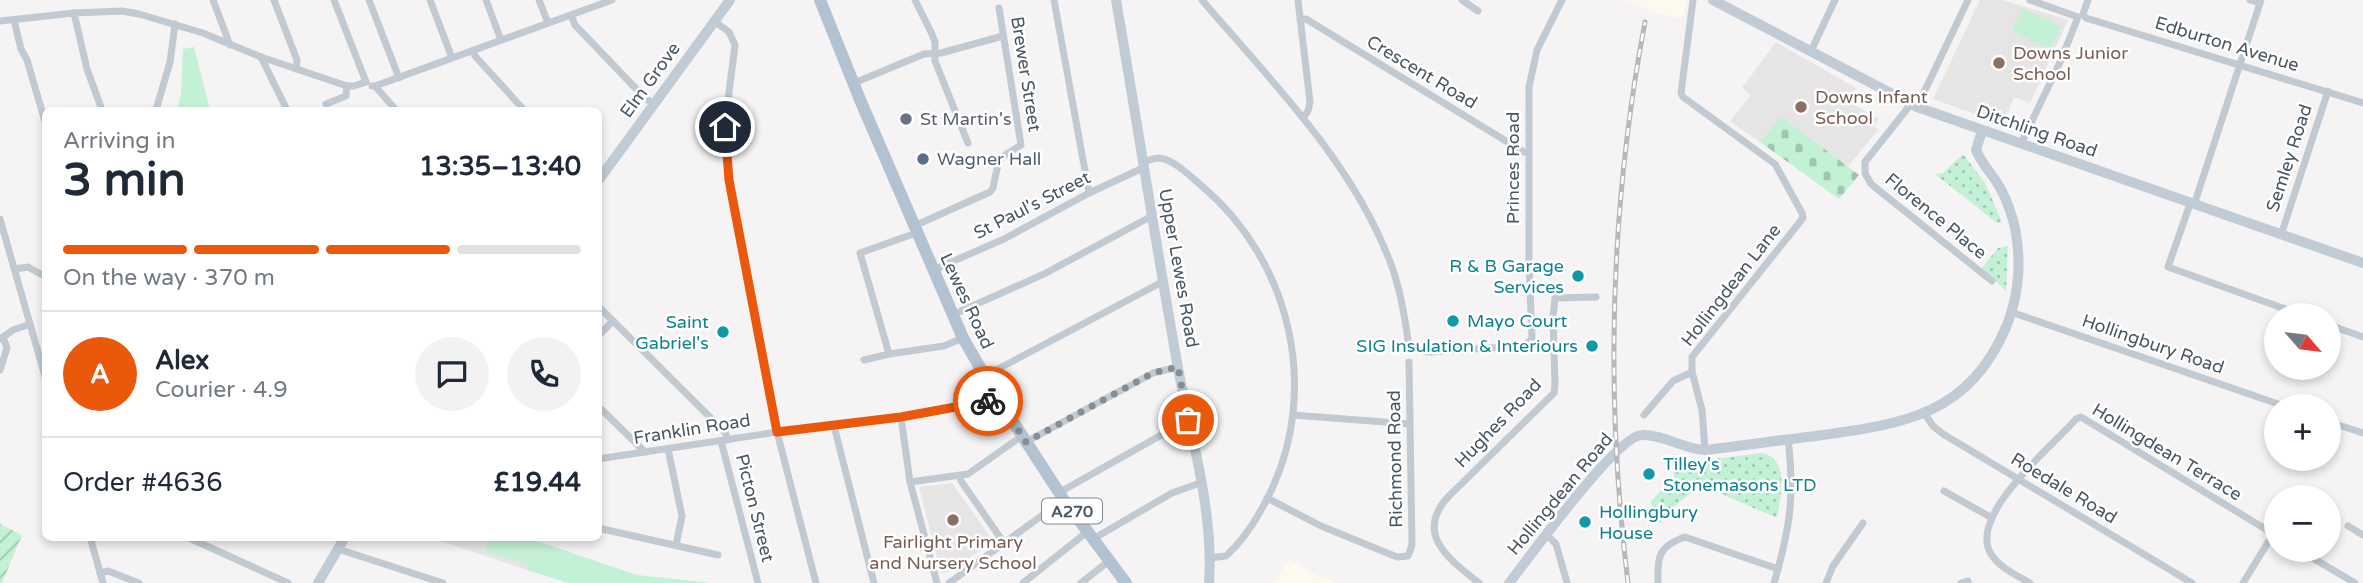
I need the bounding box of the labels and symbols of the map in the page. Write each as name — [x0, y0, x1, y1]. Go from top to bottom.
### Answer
street label: Edburton Avenue — [2152, 12, 2302, 76]
street label: Brewer Street — [1006, 15, 1046, 133]
street label: Crescent Road — [1363, 30, 1481, 114]
street label: Elm Grove — [615, 38, 685, 122]
place label: Downs Junior School — [2013, 42, 2128, 85]
marker: Downs Junior School — [1991, 55, 2007, 71]
place label: Downs Infant School — [1815, 86, 1928, 129]
pin — [695, 97, 755, 157]
marker: Downs Infant School — [1793, 99, 1809, 115]
street label: Ditchling Road — [1974, 100, 2100, 162]
street label: Semley Road — [2261, 101, 2317, 215]
place label: St Martin's — [920, 108, 1012, 130]
marker: St Martin's — [898, 111, 914, 127]
street label: Princes Road — [1502, 112, 1524, 224]
place label: Wagner Hall — [937, 148, 1041, 170]
marker: Wagner Hall — [915, 151, 931, 167]
street label: St Paul's Street — [970, 166, 1094, 244]
street label: Florence Place — [1881, 168, 1991, 264]
street label: Upper Lewes Road — [1154, 187, 1204, 349]
street label: Hollingdean Lane — [1676, 220, 1786, 350]
street label: Lewes Road — [935, 250, 999, 352]
place label: R & B Garage Services — [1449, 255, 1564, 298]
marker: R & B Garage Services — [1570, 268, 1586, 284]
north arrow — [2264, 303, 2342, 380]
street label: Hollingbury Road — [2079, 309, 2227, 379]
place label: Mayo Court — [1467, 310, 1568, 332]
place label: Saint Gabriel's — [635, 311, 709, 354]
marker: Mayo Court — [1445, 313, 1461, 329]
marker: Saint Gabriel's — [715, 324, 731, 340]
place label: SIG Insulation & Interiours — [1356, 335, 1578, 357]
marker: SIG Insulation & Interiours — [1584, 338, 1600, 354]
courier — [953, 366, 1023, 436]
street label: Hughes Road — [1450, 374, 1546, 472]
pin — [1158, 390, 1218, 450]
street label: Richmond Road — [1383, 390, 1407, 528]
street label: Hollingdean Terrace — [2088, 399, 2246, 505]
street label: Franklin Road — [632, 409, 752, 449]
street label: Hollingdean Road — [1503, 428, 1617, 560]
street label: Roedale Road — [2007, 448, 2121, 528]
street label: Picton Street — [731, 452, 779, 565]
place label: Tilley's Stonemasons LTD — [1663, 453, 1817, 496]
marker: Tilley's Stonemasons LTD — [1641, 466, 1657, 482]
road number: A270 — [1042, 498, 1102, 524]
place label: Hollingbury House — [1599, 501, 1698, 544]
marker: Fairlight Primary and Nursery School — [945, 512, 961, 528]
marker: Hollingbury House — [1577, 514, 1593, 530]
place label: Fairlight Primary and Nursery School — [869, 531, 1037, 574]

